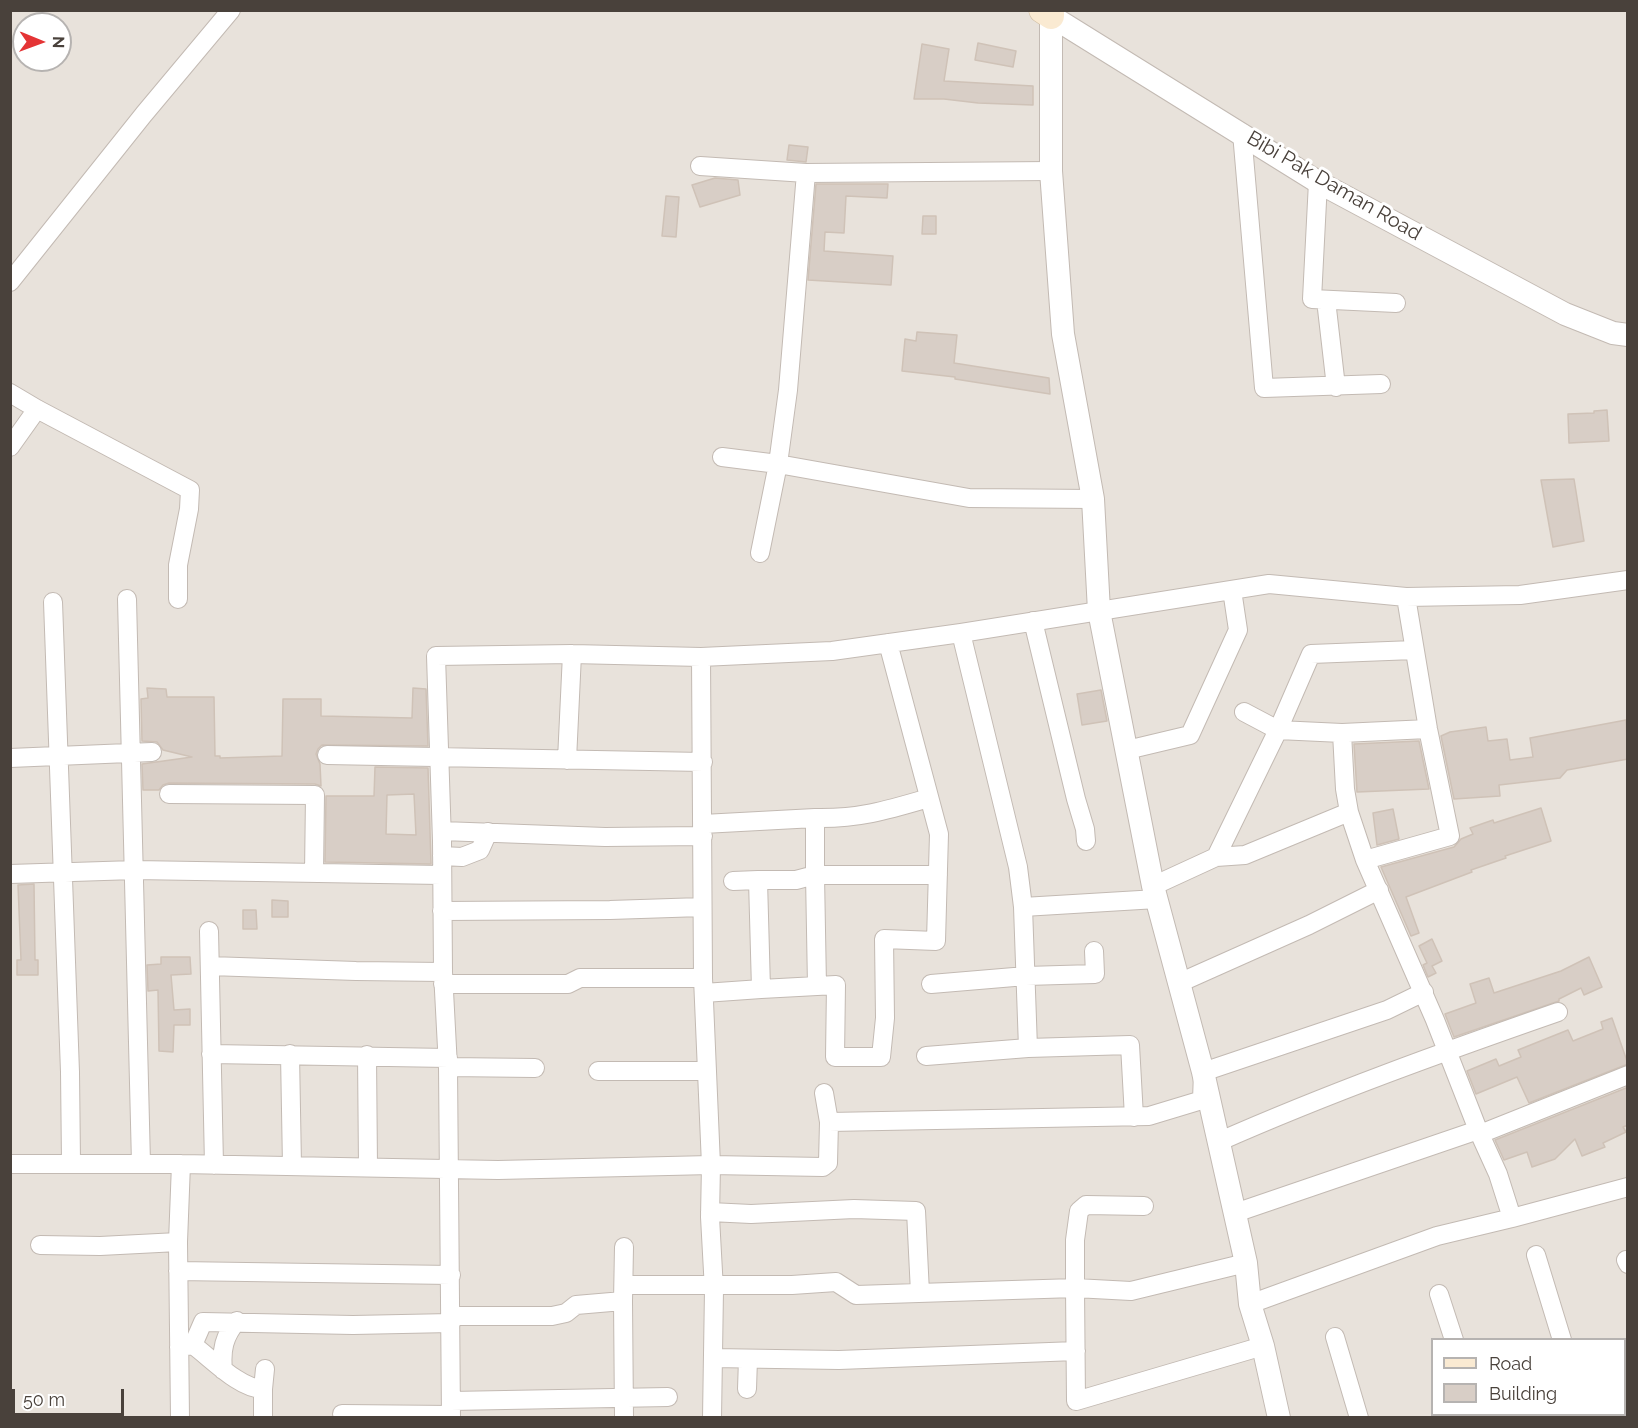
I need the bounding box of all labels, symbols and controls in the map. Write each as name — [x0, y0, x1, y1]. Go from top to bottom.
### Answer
north arrow — [12, 12, 72, 72]
text: N — [49, 36, 68, 49]
street label: Bibi Pak Daman Road — [1242, 126, 1426, 246]
legend — [1431, 1338, 1626, 1416]
text: Road — [1489, 1353, 1532, 1374]
scale bar — [15, 1377, 128, 1415]
text: Building — [1489, 1383, 1557, 1404]
text: 50 m — [23, 1389, 65, 1410]

